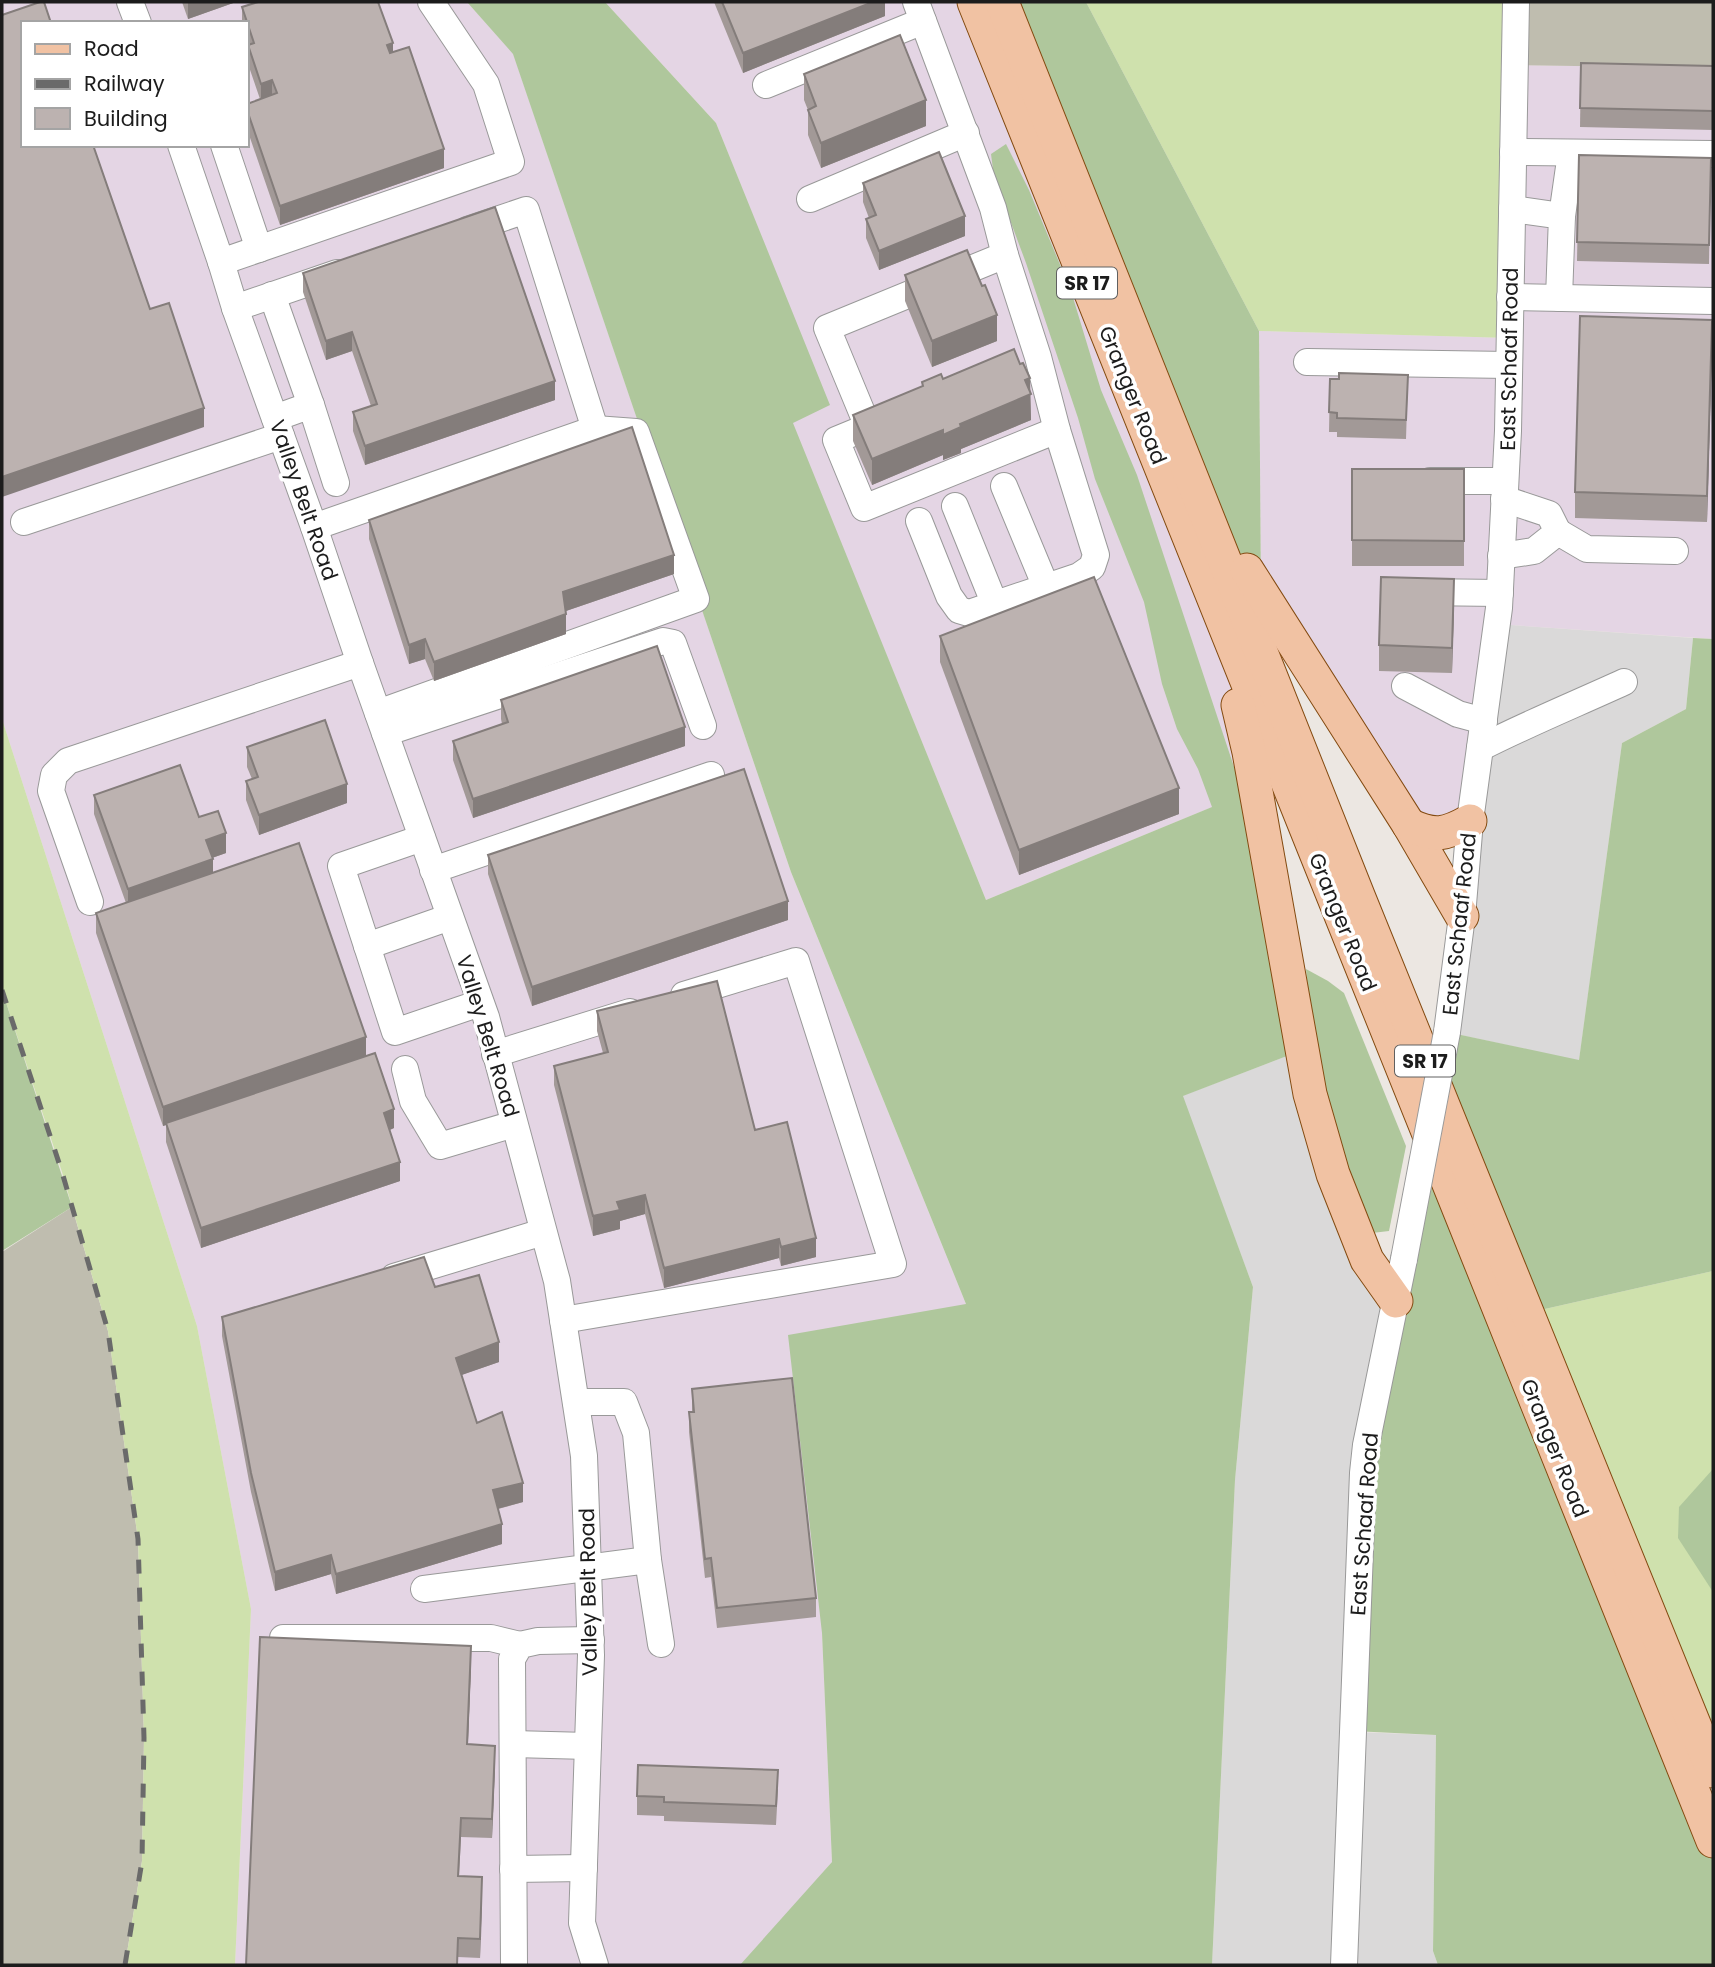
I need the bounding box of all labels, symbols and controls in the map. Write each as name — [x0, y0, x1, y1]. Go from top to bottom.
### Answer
legend — [21, 21, 248, 147]
text: Road — [84, 34, 139, 63]
text: Railway — [84, 69, 165, 98]
text: Building — [84, 104, 168, 133]
street label: East Schaaf Road — [1493, 267, 1525, 451]
road number: SR 17 — [1057, 268, 1117, 298]
street label: Granger Road — [1092, 321, 1174, 469]
street label: Valley Belt Road — [263, 416, 345, 584]
street label: East Schaaf Road — [1435, 831, 1483, 1017]
street label: Granger Road — [1302, 848, 1384, 996]
street label: Valley Belt Road — [450, 951, 526, 1121]
road number: SR 17 — [1395, 1046, 1455, 1077]
street label: Granger Road — [1514, 1374, 1596, 1522]
street label: East Schaaf Road — [1343, 1432, 1385, 1616]
street label: Valley Belt Road — [572, 1508, 604, 1676]

